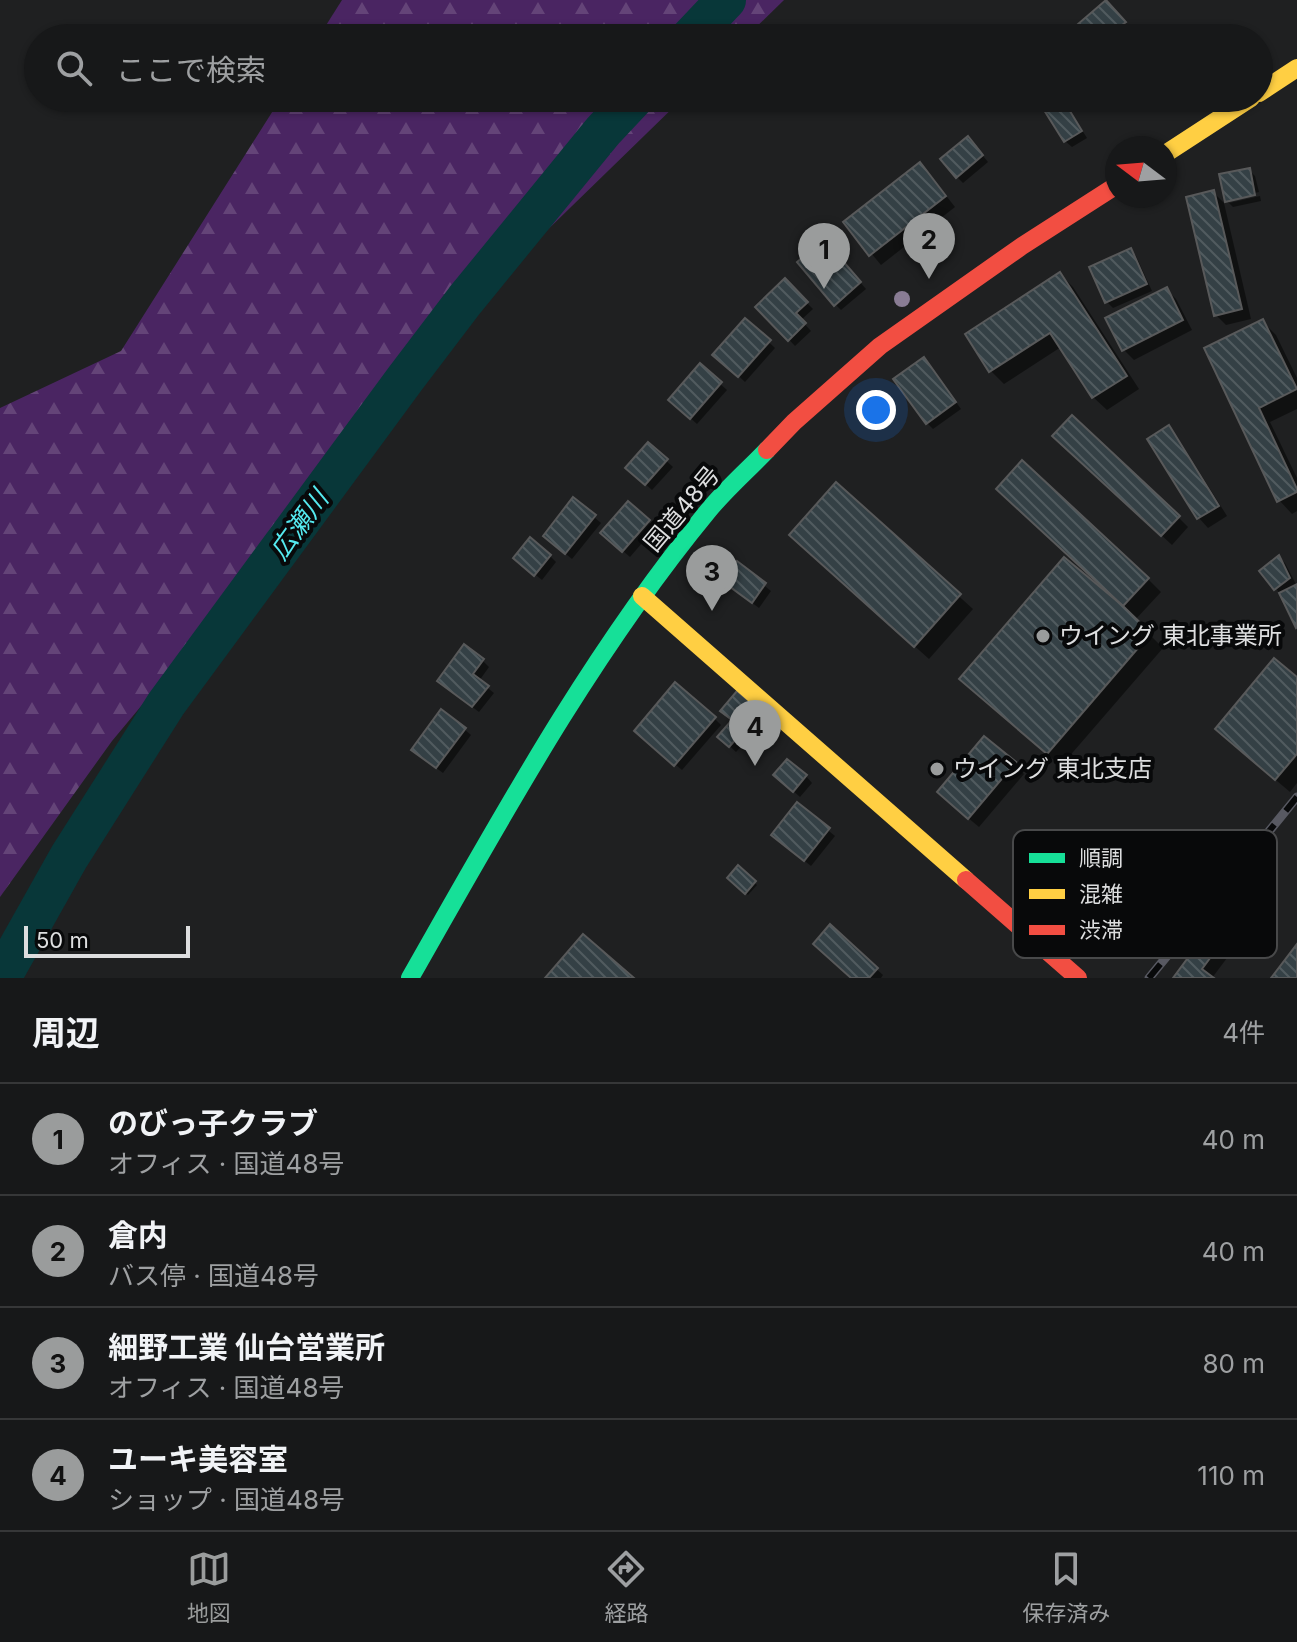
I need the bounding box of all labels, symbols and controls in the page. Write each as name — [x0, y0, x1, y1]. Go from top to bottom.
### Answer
search box — [24, 24, 1273, 112]
icon: search — [52, 46, 96, 90]
text: ここで検索 — [116, 52, 266, 88]
north arrow — [1105, 136, 1177, 208]
pin: 2 — [903, 213, 955, 279]
pin: 1 — [798, 223, 850, 289]
your location — [856, 390, 896, 430]
street label: 国道48号 — [638, 460, 726, 557]
water label: 広瀬川 — [263, 482, 336, 565]
pin: 3 — [686, 545, 738, 611]
place label: ウイング 東北事業所 — [1059, 621, 1282, 650]
marker: ウイング 東北事業所 — [1034, 627, 1052, 645]
pin: 4 — [729, 700, 781, 766]
place label: ウイング 東北支店 — [953, 754, 1152, 783]
marker: ウイング 東北支店 — [928, 760, 946, 778]
legend — [1013, 830, 1277, 958]
text: 順調 — [1079, 845, 1123, 871]
text: 混雑 — [1079, 881, 1123, 907]
text: 渋滞 — [1079, 917, 1123, 943]
scale bar — [24, 922, 190, 958]
text: 50 m — [36, 927, 89, 953]
text: 周辺 — [32, 1012, 100, 1053]
text: 4件 — [1222, 1017, 1265, 1048]
text: のびっ子クラブ — [108, 1105, 318, 1141]
text: 1 — [52, 1124, 64, 1155]
text: 40 m — [1202, 1124, 1265, 1155]
text: オフィス · 国道48号 — [108, 1148, 344, 1179]
text: 倉内 — [108, 1217, 168, 1253]
text: 2 — [50, 1236, 66, 1267]
text: 40 m — [1202, 1236, 1265, 1267]
text: バス停 · 国道48号 — [108, 1260, 319, 1291]
text: 細野工業 仙台営業所 — [108, 1329, 385, 1365]
text: 3 — [50, 1348, 66, 1379]
text: 80 m — [1202, 1348, 1265, 1379]
text: オフィス · 国道48号 — [108, 1372, 344, 1403]
text: ユーキ美容室 — [108, 1441, 288, 1477]
text: 4 — [49, 1460, 67, 1491]
text: 110 m — [1197, 1460, 1265, 1491]
text: ショップ · 国道48号 — [108, 1484, 345, 1515]
tab: 地図 — [187, 1547, 231, 1627]
tab: 経路 — [604, 1547, 648, 1627]
tab: 保存済み — [1022, 1547, 1110, 1627]

